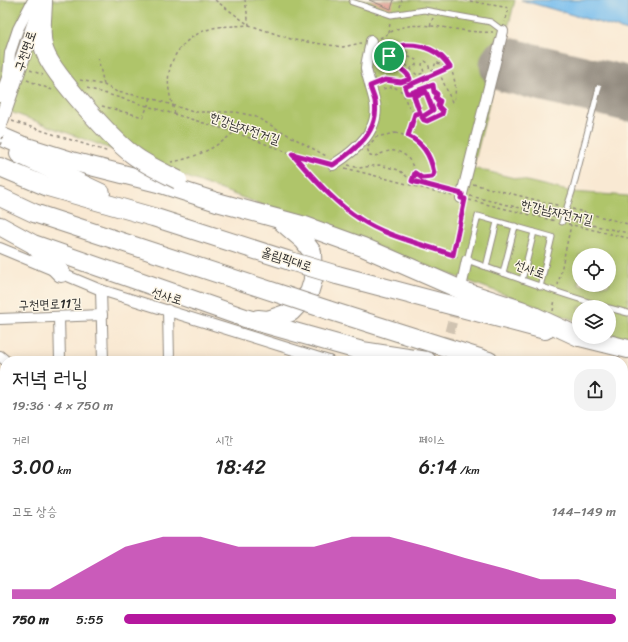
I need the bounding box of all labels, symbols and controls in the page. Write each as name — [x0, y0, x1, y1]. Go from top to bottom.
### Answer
street label: 구천면로 — [7, 27, 43, 75]
pin — [372, 39, 406, 73]
icon: arrive — [378, 45, 400, 67]
street label: 한강남자전거길 — [207, 105, 283, 151]
street label: 한강남자전거길 — [519, 193, 595, 231]
street label: 올림픽대로 — [259, 240, 315, 278]
map controls — [572, 248, 616, 344]
button: locate — [572, 248, 616, 292]
street label: 선사로 — [511, 253, 549, 285]
street label: 선사로 — [149, 280, 185, 312]
street label: 구천면로11길 — [18, 291, 82, 317]
button: layers — [572, 300, 616, 344]
text: 저녁 러닝 — [12, 359, 89, 398]
button: share — [574, 369, 616, 411]
text: 19:36 · 4 × 750 m — [12, 394, 113, 417]
text: 거리 — [12, 431, 30, 450]
text: 시간 — [215, 431, 233, 450]
text: 페이스 — [419, 431, 445, 450]
text: 3.00 — [12, 450, 54, 485]
text: 18:42 — [215, 450, 266, 485]
text: 6:14 — [419, 450, 457, 485]
text: km — [54, 461, 71, 480]
text: /km — [457, 461, 480, 480]
text: 고도 상승 — [12, 500, 57, 523]
text: 144–149 m — [552, 500, 616, 523]
text: 750 m — [12, 608, 49, 631]
text: 5:55 — [76, 608, 104, 631]

